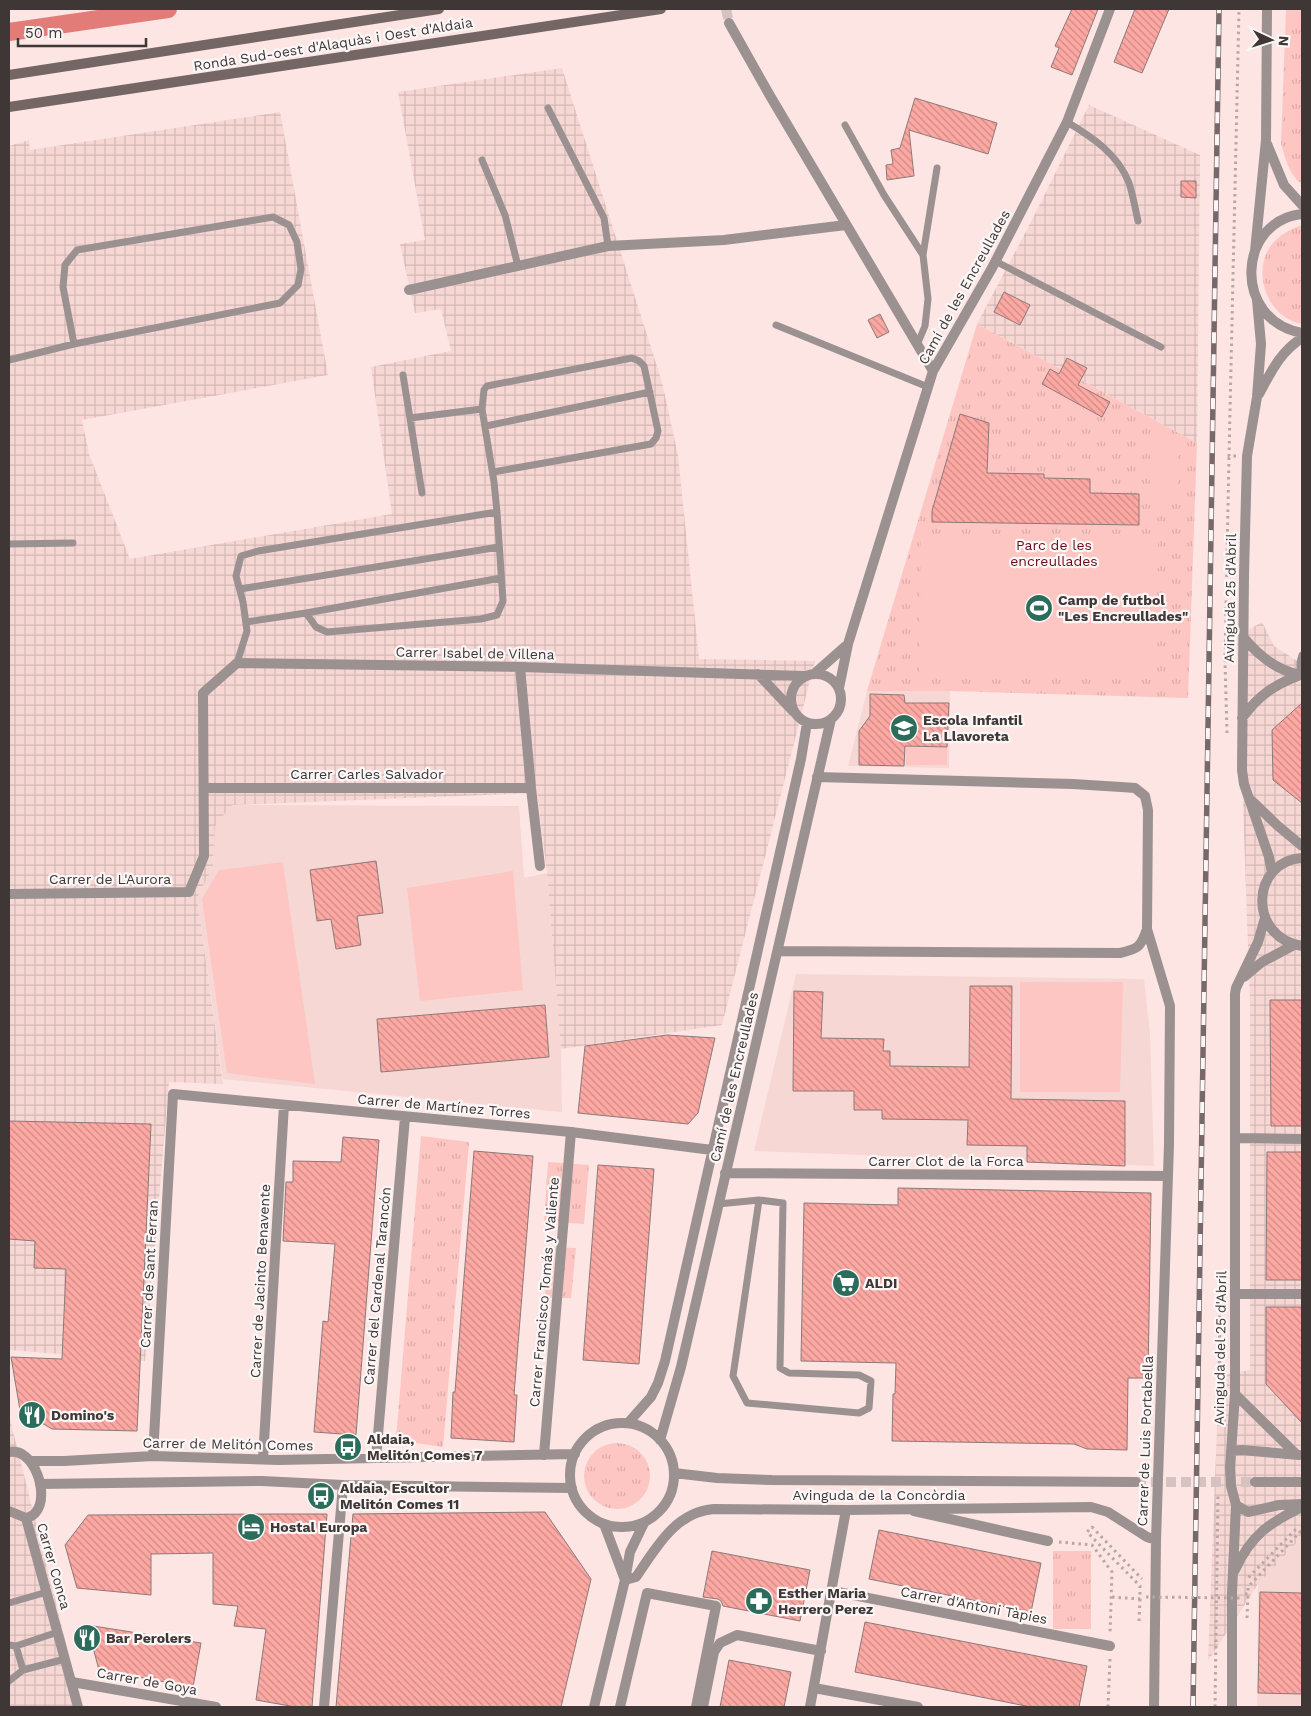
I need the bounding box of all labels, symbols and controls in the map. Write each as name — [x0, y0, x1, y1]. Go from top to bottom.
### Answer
street label: Ronda Sud-oest d'Alaquàs i Oest d'Aldaia — [192, 14, 474, 74]
scale bar — [18, 15, 145, 47]
north arrow — [1246, 15, 1296, 65]
text: 50 m — [25, 24, 62, 42]
text: N — [1276, 35, 1292, 47]
street label: Camí de les Encreullades — [915, 207, 1013, 367]
street label: Avinguda 25 d'Abril — [1221, 533, 1239, 663]
park label: Parc de les encreullades — [1010, 537, 1098, 569]
place label: Camp de futbol "Les Encreullades" — [1058, 592, 1188, 624]
sports icon: Camp de futbol "Les Encreullades" — [1024, 593, 1054, 623]
street label: Carrer Isabel de Villena — [395, 644, 555, 662]
place label: Escola Infantil La Llavoreta — [923, 712, 1023, 744]
school or university icon: Escola Infantil La Llavoreta — [889, 713, 919, 743]
street label: Carrer Carles Salvador — [290, 766, 444, 782]
street label: Carrer de L'Aurora — [49, 871, 171, 887]
street label: Camí de les Encreullades — [707, 990, 761, 1164]
street label: Carrer de Martínez Torres — [357, 1090, 531, 1122]
street label: Carrer Clot de la Forca — [868, 1153, 1024, 1169]
street label: Carrer Francisco Tomás y Valiente — [526, 1176, 562, 1408]
street label: Carrer de Jacinto Benavente — [247, 1183, 273, 1379]
street label: Carrer del Cardenal Tarancón — [360, 1186, 394, 1386]
street label: Carrer de Sant Ferran — [137, 1200, 161, 1348]
supermarket icon: ALDI — [831, 1268, 861, 1298]
street label: Avinguda del 25 d'Abril — [1211, 1270, 1229, 1425]
place label: ALDI — [865, 1275, 897, 1291]
street label: Carrer de Luis Portabella — [1134, 1355, 1156, 1527]
restaurant icon: Domino's — [17, 1400, 47, 1430]
place label: Domino's — [51, 1407, 115, 1423]
place label: Aldaia, Melitón Comes 7 — [367, 1431, 483, 1463]
bus stop icon: Aldaia, Melitón Comes 7 — [333, 1432, 363, 1462]
street label: Carrer de Melitón Comes — [142, 1435, 314, 1453]
place label: Aldaia, Escultor Melitón Comes 11 — [340, 1480, 459, 1512]
bus stop icon: Aldaia, Escultor Melitón Comes 11 — [306, 1481, 336, 1511]
street label: Avinguda de la Concòrdia — [793, 1487, 965, 1503]
hotel icon: Hostal Europa — [236, 1512, 266, 1542]
place label: Hostal Europa — [270, 1519, 368, 1535]
street label: Carrer Conca — [34, 1521, 74, 1611]
street label: Carrer d'Antoni Tàpies — [899, 1583, 1049, 1627]
place label: Esther Maria Herrero Perez — [778, 1585, 873, 1617]
pharmacy icon: Esther Maria Herrero Perez — [744, 1586, 774, 1616]
restaurant icon: Bar Perolers — [72, 1623, 102, 1653]
place label: Bar Perolers — [106, 1630, 192, 1646]
street label: Carrer de Goya — [95, 1664, 199, 1698]

